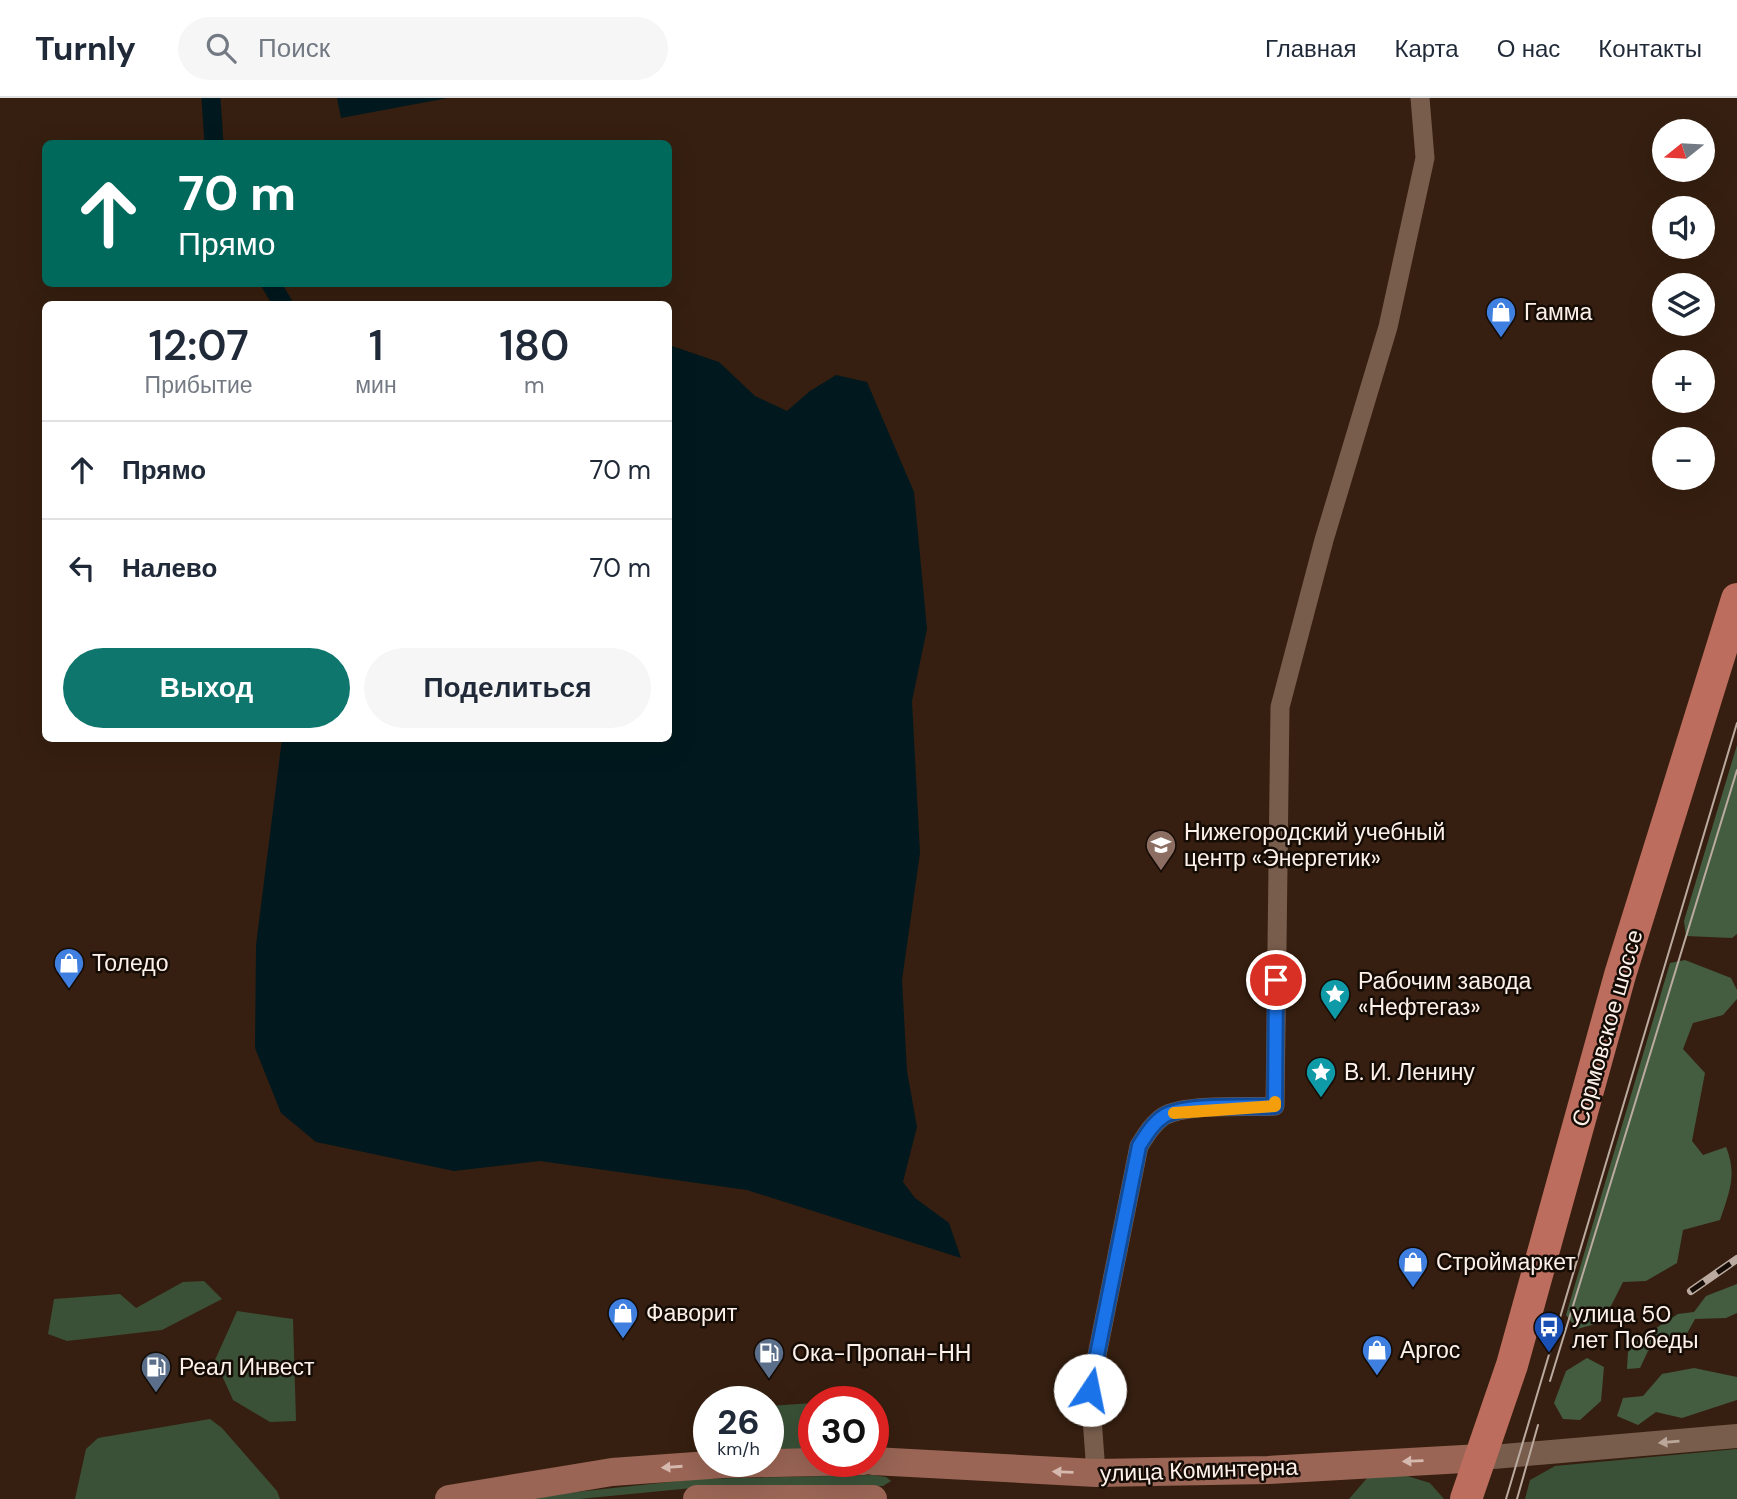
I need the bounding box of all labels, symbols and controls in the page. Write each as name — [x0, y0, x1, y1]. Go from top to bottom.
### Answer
search box — [178, 17, 668, 80]
text: Turnly — [35, 27, 136, 70]
icon: search — [202, 29, 240, 67]
text: Поиск — [258, 31, 330, 65]
text: Главная — [1265, 33, 1356, 64]
text: Карта — [1394, 33, 1459, 64]
text: О нас — [1497, 33, 1560, 64]
text: Контакты — [1598, 33, 1702, 64]
north arrow — [1652, 119, 1715, 182]
map controls — [1652, 119, 1715, 490]
text: 70 m — [178, 161, 296, 225]
icon: ahead — [63, 168, 154, 259]
button: sound — [1652, 196, 1715, 259]
text: Прямо — [178, 223, 276, 265]
button: layers — [1652, 273, 1715, 336]
shop icon: Гамма — [1484, 295, 1518, 339]
place label: Гамма — [1524, 297, 1593, 327]
text: 12:07 — [148, 318, 249, 373]
text: 1 — [369, 318, 383, 373]
text: 180 — [499, 318, 569, 373]
button: + — [1652, 350, 1715, 413]
text: Прибытие — [145, 370, 253, 400]
text: мин — [355, 370, 397, 400]
text: m — [524, 370, 545, 400]
button: − — [1652, 427, 1715, 490]
icon: ahead — [63, 451, 101, 489]
text: Прямо — [122, 453, 206, 487]
text: 70 m — [590, 453, 651, 487]
icon: left — [63, 549, 101, 587]
text: Налево — [122, 551, 217, 585]
text: 70 m — [590, 551, 651, 585]
button: Выход — [63, 648, 350, 728]
button: Поделиться — [364, 648, 651, 728]
place label: Нижегородский учебный центр «Энергетик» — [1184, 817, 1445, 873]
school or university icon: Нижегородский учебный центр «Энергетик» — [1144, 828, 1178, 872]
street label: Сормовское шоссе — [1565, 926, 1649, 1130]
shop icon: Толедо — [52, 946, 86, 990]
place label: Толедо — [92, 948, 168, 978]
pin — [1246, 950, 1306, 1010]
icon: arrive — [1257, 961, 1295, 999]
place label: Рабочим завода «Нефтегаз» — [1358, 966, 1532, 1022]
place icon: Рабочим завода «Нефтегаз» — [1318, 977, 1352, 1021]
place icon: В. И. Ленину — [1304, 1055, 1338, 1099]
place label: В. И. Ленину — [1344, 1057, 1475, 1087]
shop icon: Строймаркет — [1396, 1245, 1430, 1289]
place label: Строймаркет — [1436, 1247, 1576, 1277]
shop icon: Фаворит — [606, 1296, 640, 1340]
place label: Фаворит — [646, 1298, 738, 1328]
place label: улица 50 лет Победы — [1572, 1299, 1699, 1355]
bus stop icon: улица 50 лет Победы — [1532, 1310, 1566, 1354]
shop icon: Аргос — [1360, 1333, 1394, 1377]
place label: Аргос — [1400, 1335, 1460, 1365]
fuel station icon: Ока-Пропан-НН — [752, 1336, 786, 1380]
place label: Ока-Пропан-НН — [792, 1338, 971, 1368]
fuel station icon: Реал Инвест — [139, 1350, 173, 1394]
place label: Реал Инвест — [179, 1352, 315, 1382]
position arrow — [1053, 1353, 1127, 1427]
speed limit sign: 30 — [798, 1386, 889, 1477]
text: 26 — [717, 1399, 760, 1445]
text: km/h — [717, 1437, 760, 1461]
one-way arrow — [1658, 1437, 1680, 1448]
street label: улица Коминтерна — [1099, 1452, 1299, 1488]
one-way arrow — [1402, 1455, 1424, 1466]
one-way arrow — [661, 1462, 683, 1473]
one-way arrow — [1052, 1467, 1074, 1478]

